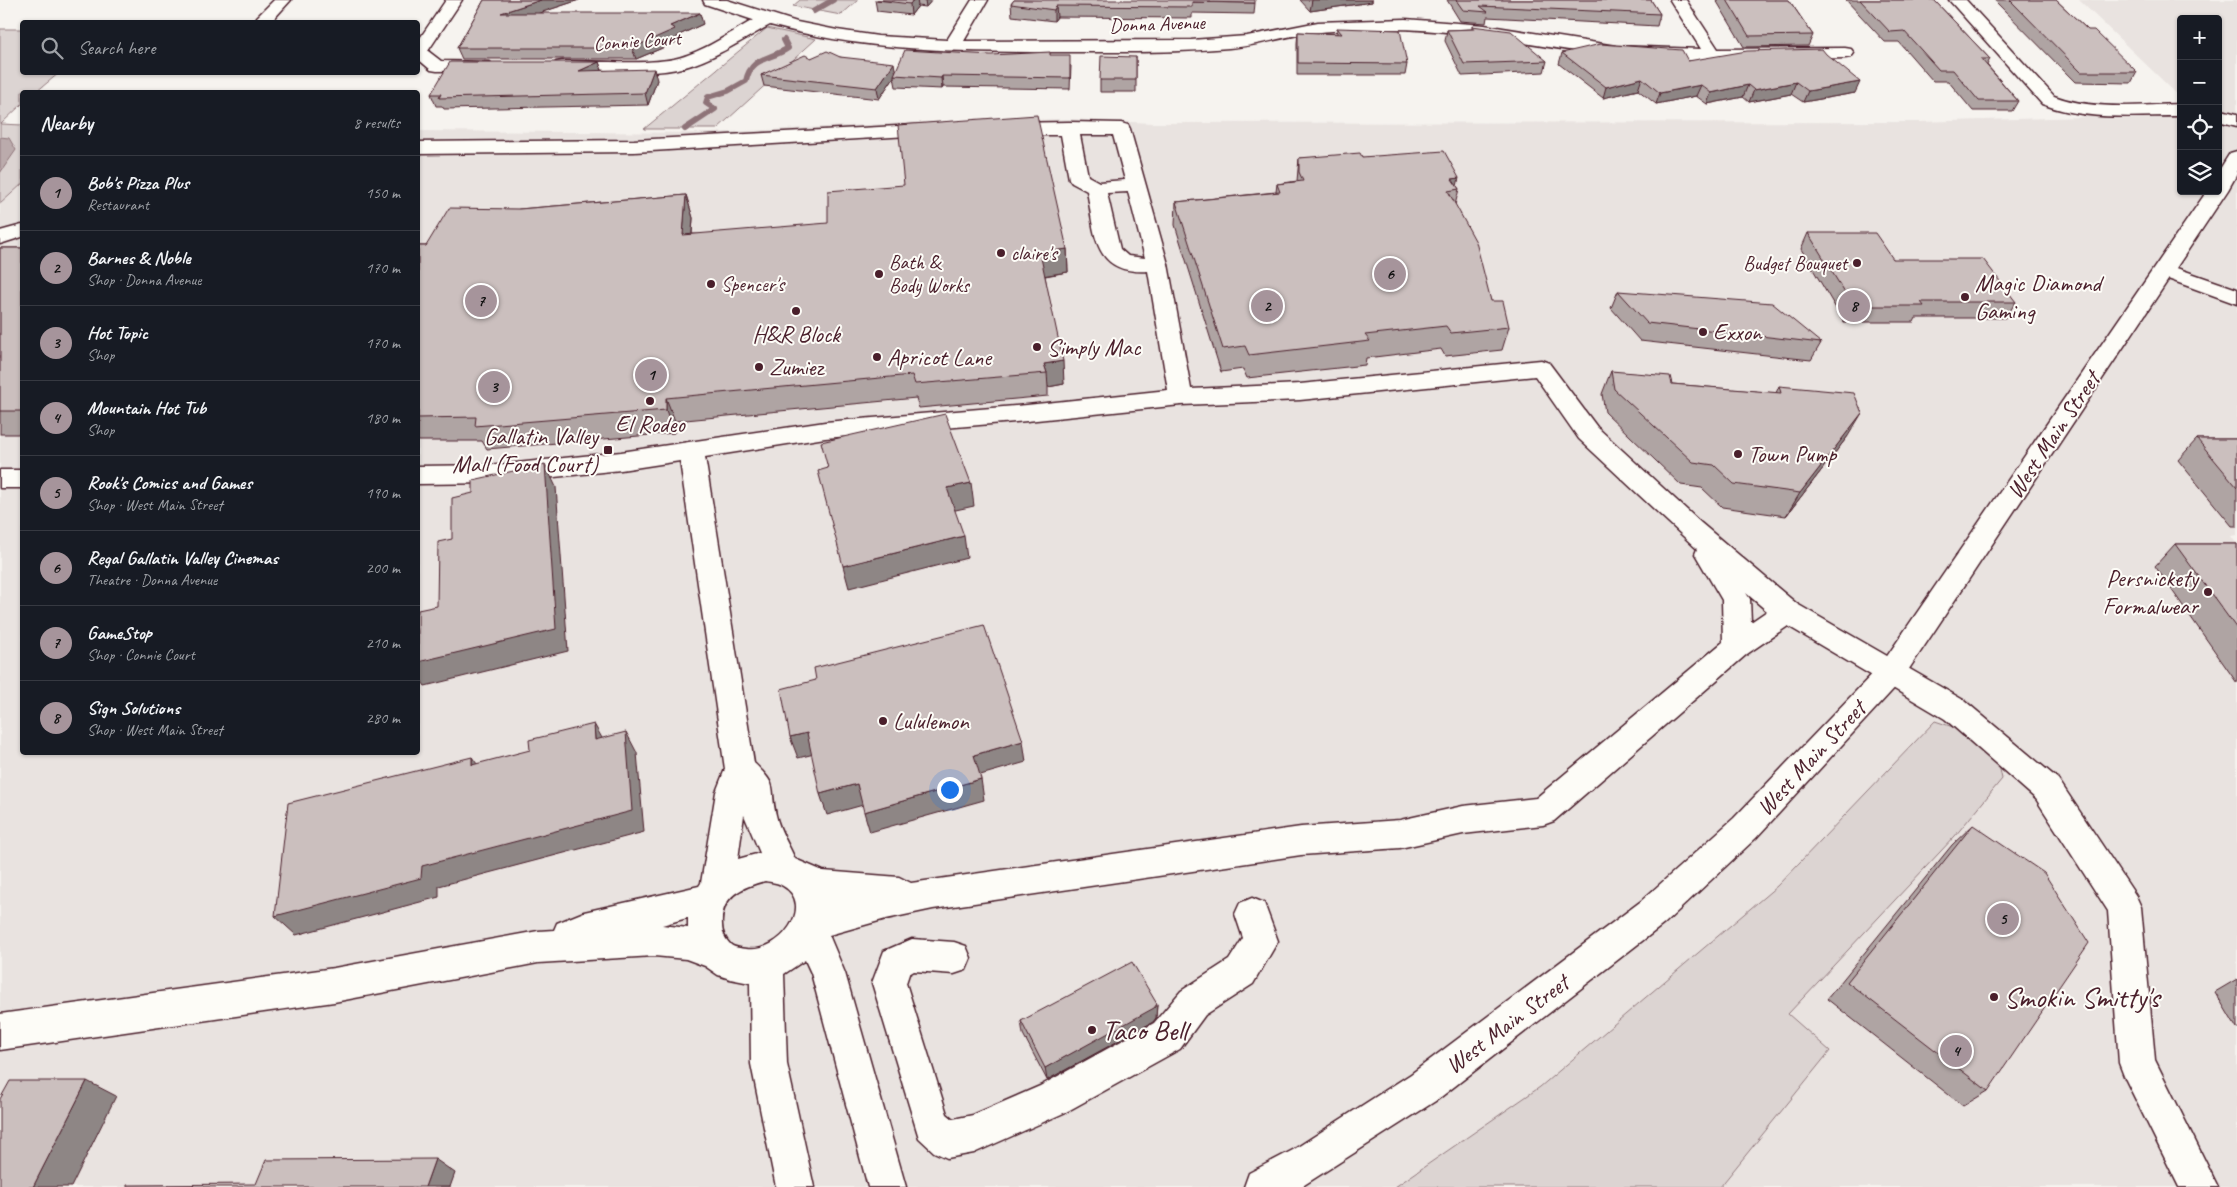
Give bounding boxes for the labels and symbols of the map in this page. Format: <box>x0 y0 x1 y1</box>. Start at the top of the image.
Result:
street label: Donna Avenue <box>1109 10 1207 38</box>
street label: Connie Court <box>593 25 684 57</box>
place label: claire's <box>1011 241 1059 266</box>
marker: claire's <box>995 247 1007 259</box>
place label: Bath & Body Works <box>889 250 971 298</box>
place label: Budget Bouquet <box>1743 251 1849 276</box>
pin: 6 <box>1374 255 1406 293</box>
marker: Budget Bouquet <box>1851 257 1863 269</box>
marker: Bath & Body Works <box>873 268 885 280</box>
place label: Magic Diamond Gaming <box>1975 268 2105 326</box>
place label: Spencer's <box>721 272 786 297</box>
marker: Spencer's <box>705 278 717 290</box>
pin: 7 <box>465 282 497 320</box>
pin: 2 <box>1251 287 1283 325</box>
pin: 8 <box>1838 287 1870 325</box>
marker: Magic Diamond Gaming <box>1959 291 1971 303</box>
marker: H&R Block <box>790 305 802 317</box>
place label: Exxon <box>1713 317 1763 347</box>
place label: H&R Block <box>752 319 842 349</box>
marker: Exxon <box>1697 326 1709 338</box>
place label: Simply Mac <box>1047 332 1142 362</box>
marker: Simply Mac <box>1031 341 1043 353</box>
place label: Apricot Lane <box>887 342 993 372</box>
marker: Apricot Lane <box>871 351 883 363</box>
place label: Zumiez <box>769 352 825 382</box>
pin: 1 <box>635 356 667 394</box>
marker: Zumiez <box>753 361 765 373</box>
street label: West Main Street <box>2000 363 2108 504</box>
pin: 3 <box>478 368 510 406</box>
marker: El Rodeo <box>644 395 656 407</box>
place label: El Rodeo <box>615 409 686 439</box>
place label: Gallatin Valley Mall (Food Court) <box>452 421 600 479</box>
place label: Town Pump <box>1748 439 1837 469</box>
marker: Gallatin Valley Mall (Food Court) <box>602 444 614 456</box>
marker: Town Pump <box>1732 448 1744 460</box>
place label: Persnickety Formalwear <box>2103 563 2200 621</box>
marker: Persnickety Formalwear <box>2202 586 2214 598</box>
street label: West Main Street <box>1750 692 1874 822</box>
place label: Lululemon <box>893 706 970 736</box>
marker: Lululemon <box>877 715 889 727</box>
your location <box>937 777 963 803</box>
pin: 5 <box>1987 900 2019 938</box>
street label: West Main Street <box>1439 966 1577 1080</box>
place label: Smokin Smitty's <box>2004 979 2162 1016</box>
marker: Smokin Smitty's <box>1988 991 2000 1003</box>
place label: Taco Bell <box>1102 1012 1192 1049</box>
marker: Taco Bell <box>1086 1024 1098 1036</box>
pin: 4 <box>1940 1032 1972 1070</box>

